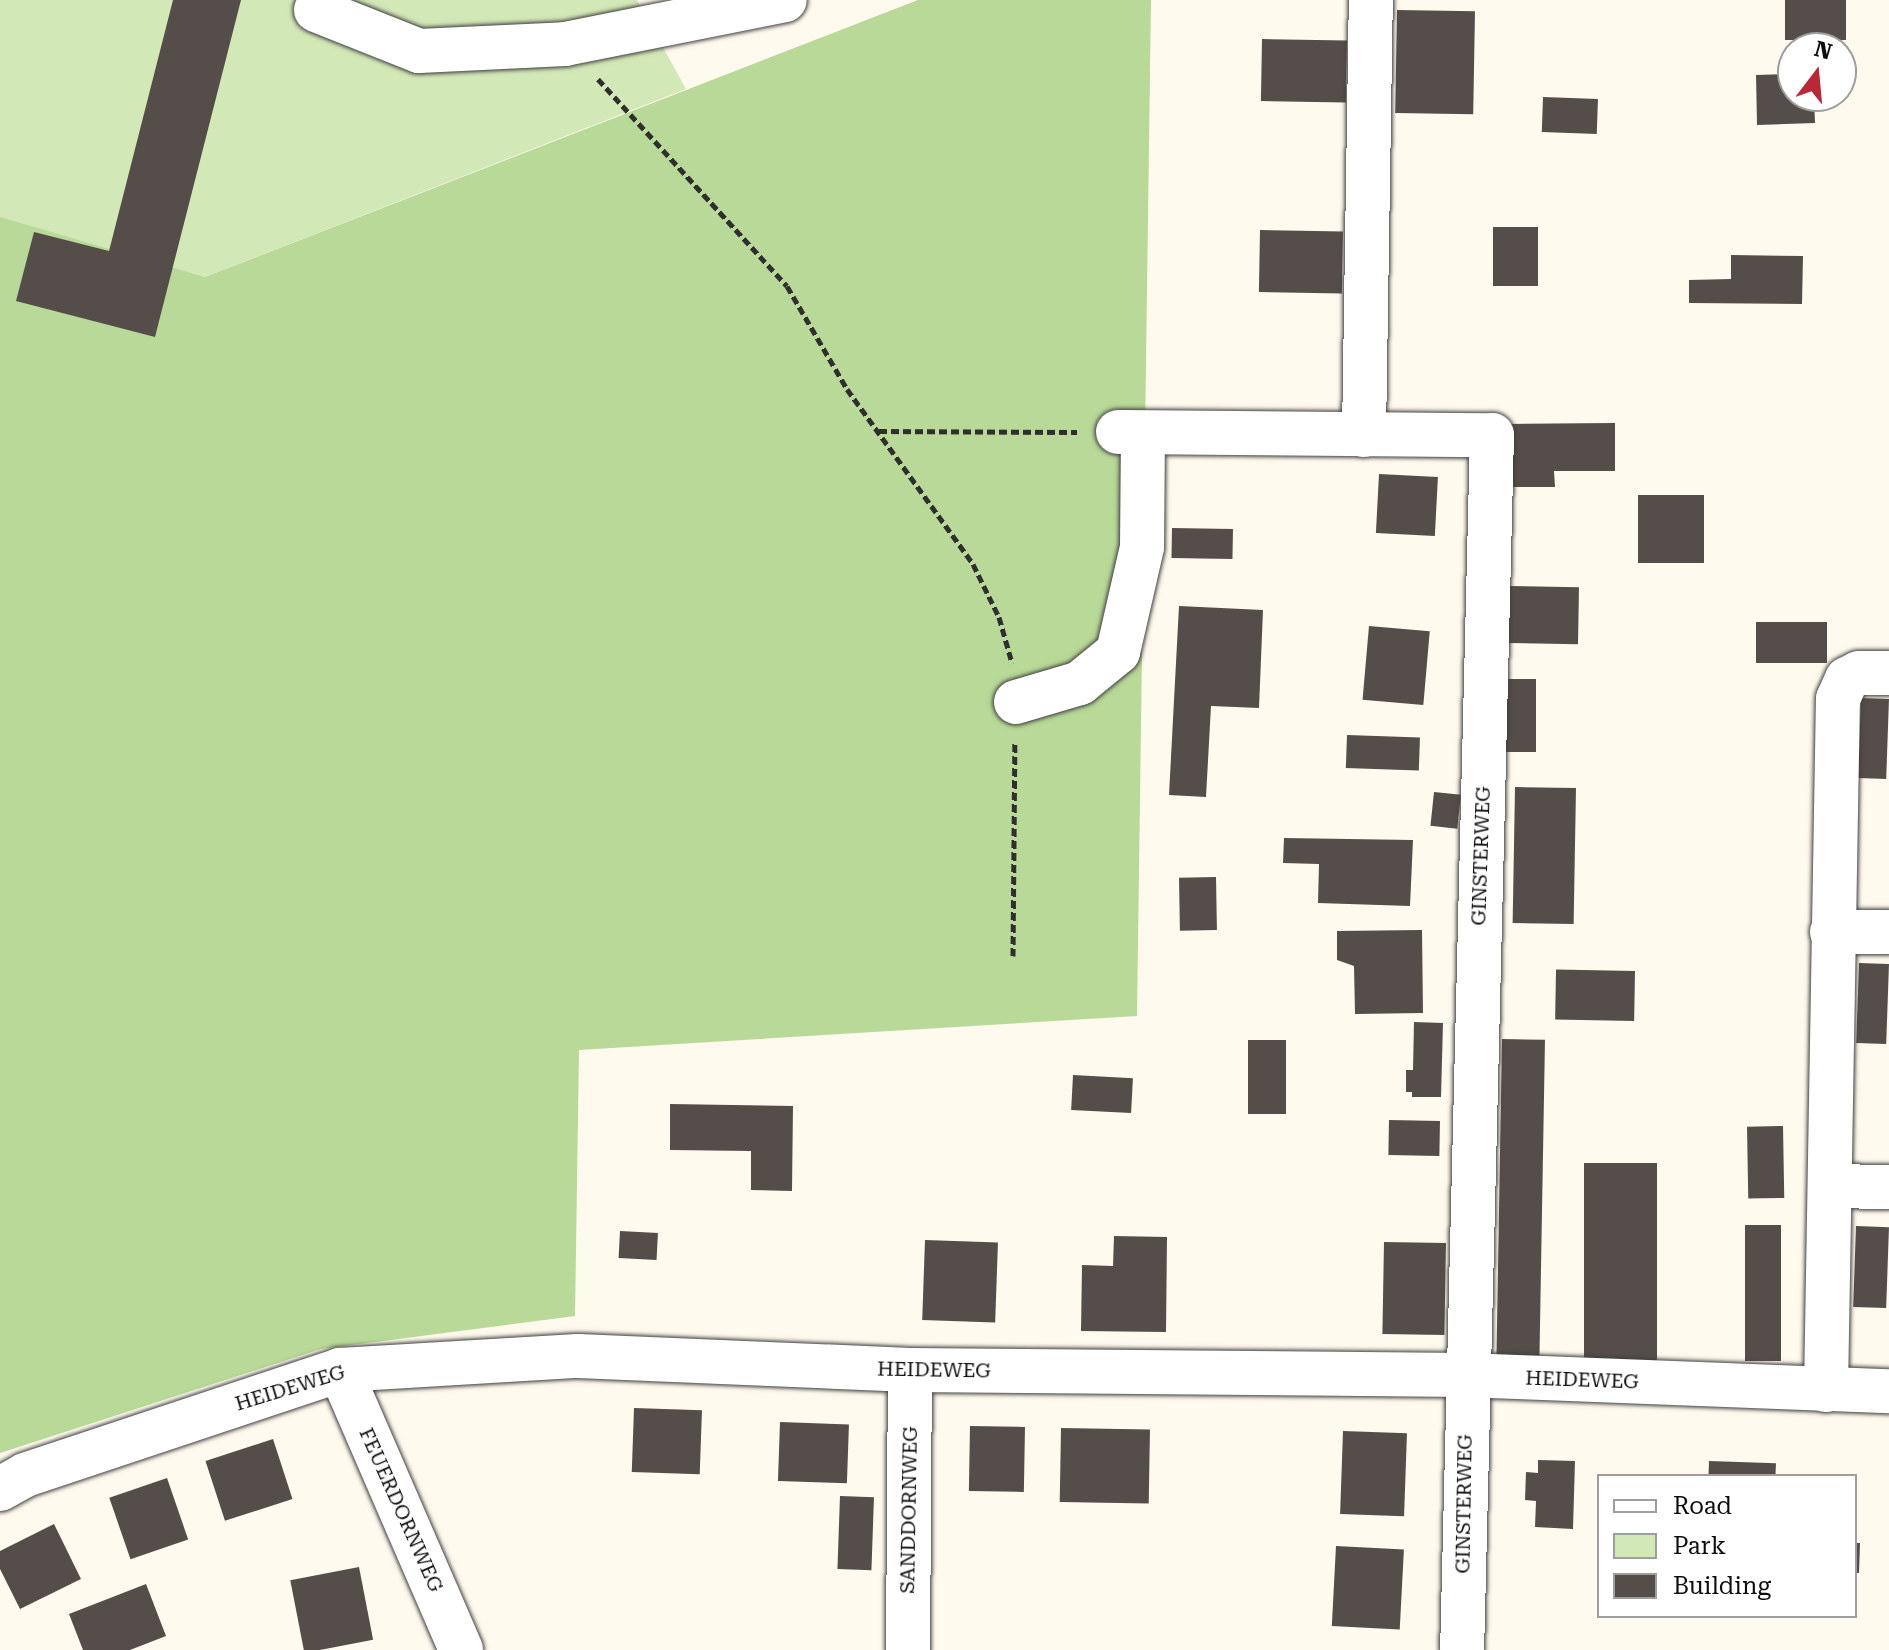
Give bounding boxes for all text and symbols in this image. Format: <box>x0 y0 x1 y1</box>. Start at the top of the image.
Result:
north arrow <box>1777 32 1857 112</box>
text: N <box>1812 36 1835 65</box>
street label: GINSTERWEG <box>1467 786 1495 926</box>
street label: HEIDEWEG <box>877 1357 991 1383</box>
street label: HEIDEWEG <box>232 1360 348 1416</box>
street label: HEIDEWEG <box>1525 1366 1639 1394</box>
street label: FEUERDORNWEG <box>354 1424 448 1596</box>
street label: SANDDORNWEG <box>896 1426 922 1594</box>
street label: GINSTERWEG <box>1451 1434 1477 1574</box>
legend <box>1597 1474 1857 1618</box>
text: Road <box>1673 1492 1732 1520</box>
text: Park <box>1673 1532 1726 1560</box>
text: Building <box>1673 1572 1771 1600</box>

